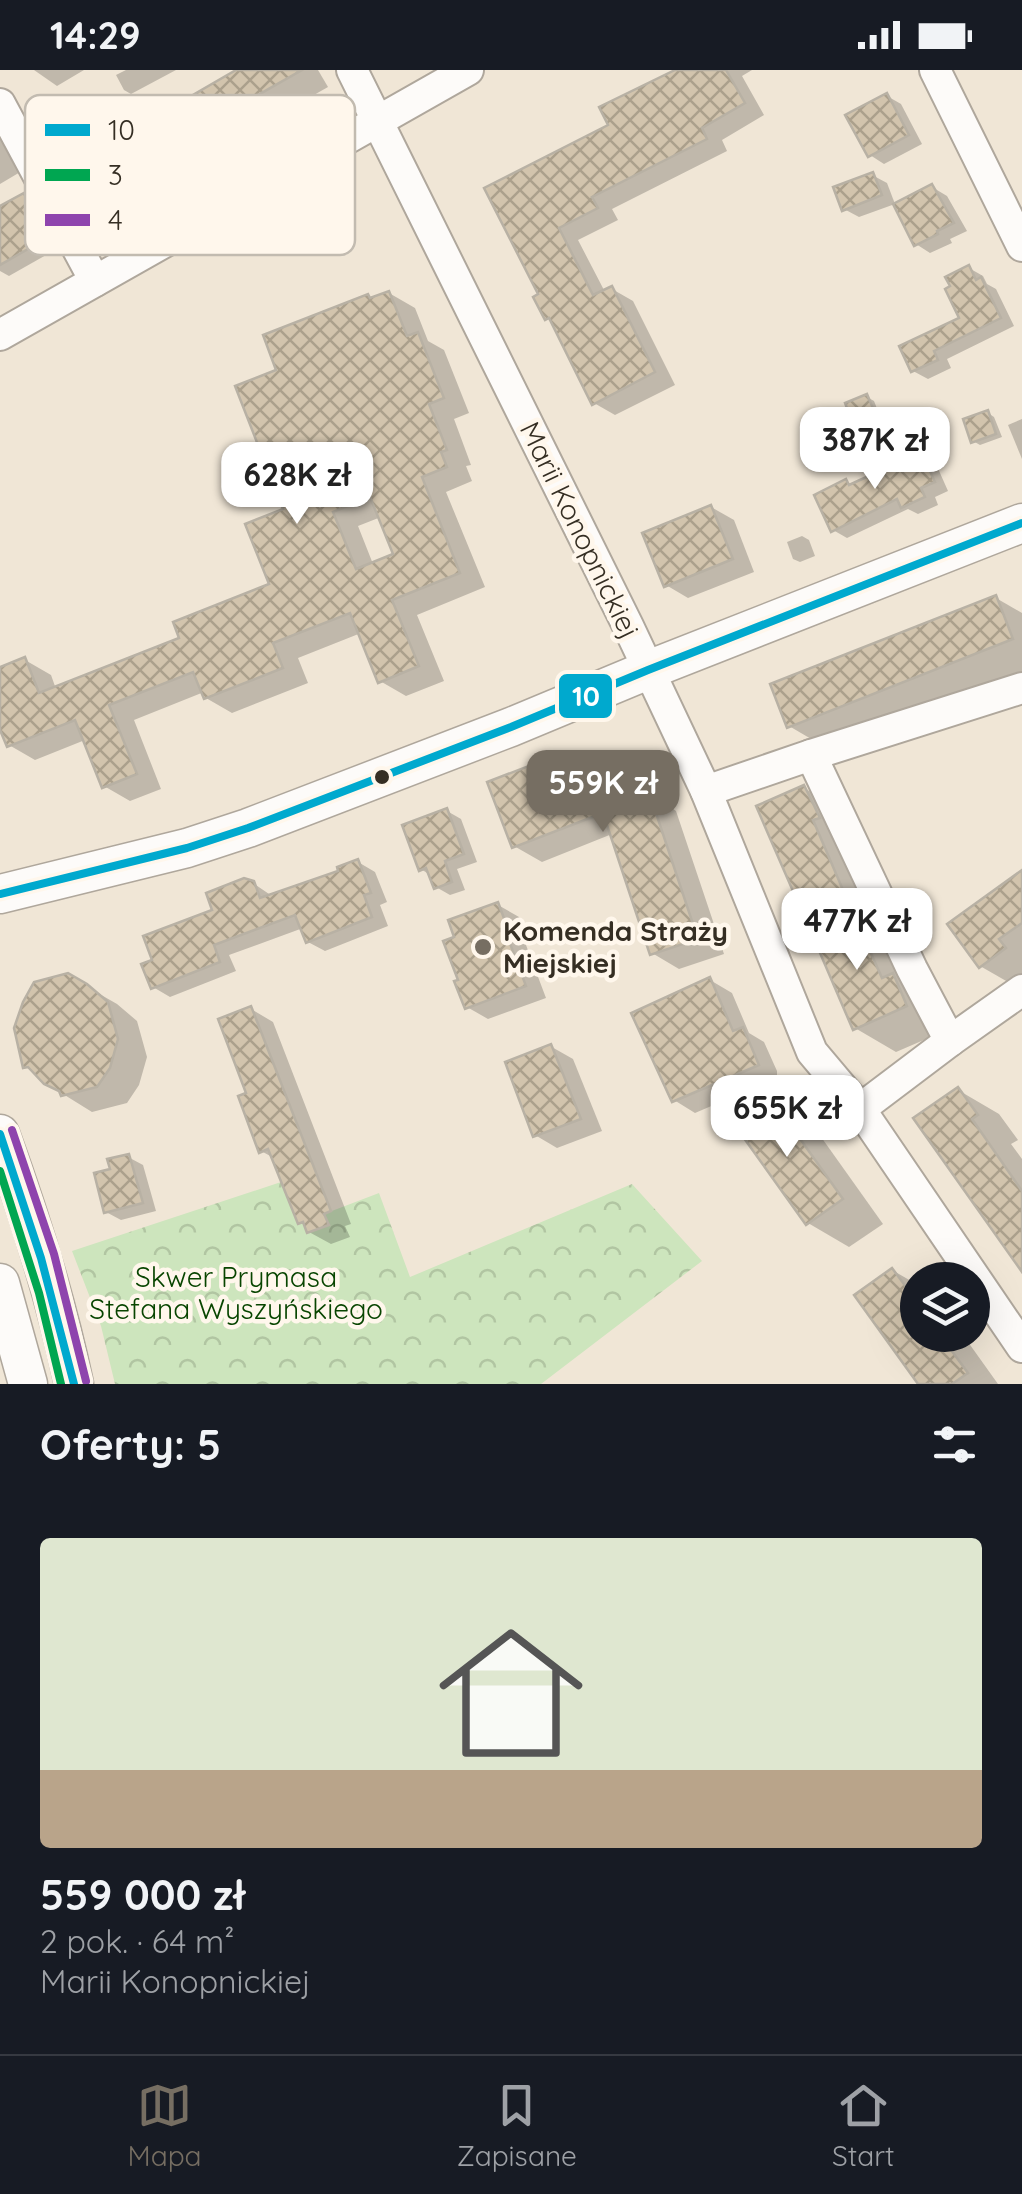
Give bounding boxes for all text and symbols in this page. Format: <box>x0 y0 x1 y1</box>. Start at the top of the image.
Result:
text: 14:29 <box>50 11 141 59</box>
legend <box>25 95 355 255</box>
text: 10 <box>108 112 135 147</box>
text: 3 <box>108 157 123 192</box>
text: 4 <box>108 202 123 237</box>
pin: 387K zł <box>783 407 967 492</box>
street label: Marii Konopnickiej <box>513 416 648 644</box>
text: 387K zł <box>822 419 928 459</box>
pin: 628K zł <box>205 442 389 527</box>
text: 628K zł <box>243 454 351 494</box>
line badge: 10 <box>557 672 614 720</box>
text: 10 <box>572 678 600 713</box>
pin: 559K zł <box>511 750 695 835</box>
text: 559K zł <box>548 762 658 802</box>
unlabelled marker <box>372 767 392 787</box>
pin: 477K zł <box>765 888 949 973</box>
text: 477K zł <box>803 900 911 940</box>
place label: Komenda Straży Miejskiej <box>503 913 728 980</box>
marker: Komenda Straży Miejskiej <box>472 936 494 958</box>
pin: 655K zł <box>695 1075 879 1160</box>
text: 655K zł <box>733 1087 841 1127</box>
park label: Skwer Prymasa Stefana Wyszyńskiego <box>89 1259 383 1326</box>
map controls <box>900 1262 990 1352</box>
button: layers <box>900 1262 990 1352</box>
icon: filters <box>927 1417 982 1472</box>
text: Oferty: 5 <box>40 1418 221 1471</box>
icon: home <box>421 1603 601 1783</box>
text: 559 000 zł <box>40 1868 245 1921</box>
text: 2 pok. · 64 m² <box>40 1921 234 1961</box>
text: Marii Konopnickiej <box>40 1961 311 2001</box>
tab: Mapa <box>128 2078 202 2173</box>
tab: Zapisane <box>457 2078 577 2173</box>
tab: Start <box>832 2078 894 2173</box>

